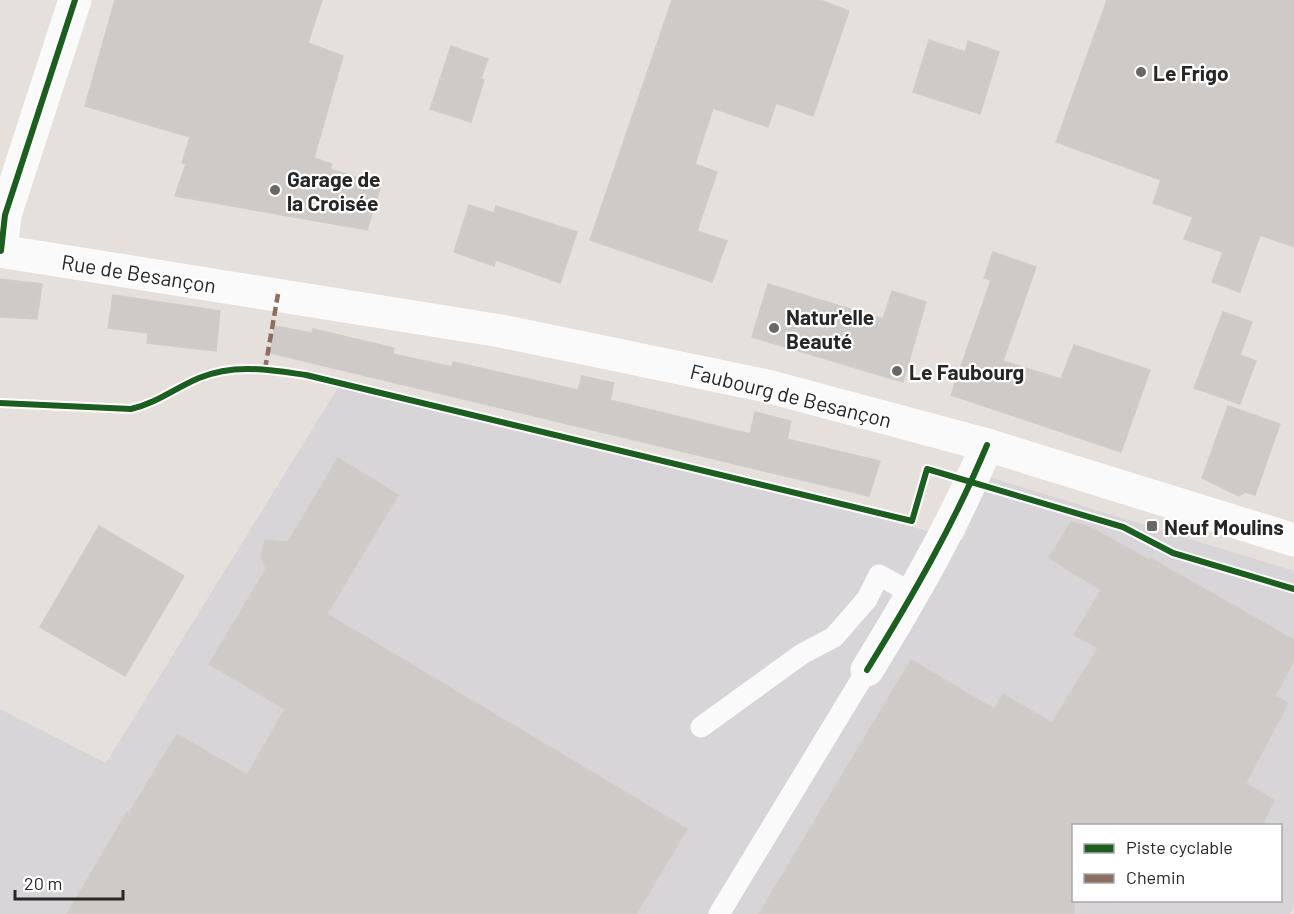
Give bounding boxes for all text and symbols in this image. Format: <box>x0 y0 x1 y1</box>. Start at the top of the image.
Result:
place label: Le Frigo <box>1153 60 1229 85</box>
marker: Le Frigo <box>1134 65 1148 79</box>
place label: Garage de la Croisée <box>287 166 381 215</box>
marker: Garage de la Croisée <box>268 183 282 197</box>
street label: Rue de Besançon <box>60 248 218 298</box>
place label: Natur'elle Beauté <box>786 304 874 353</box>
marker: Natur'elle Beauté <box>767 321 781 335</box>
street label: Faubourg de Besançon <box>688 358 894 432</box>
place label: Le Faubourg <box>909 359 1024 384</box>
marker: Le Faubourg <box>890 364 904 378</box>
place label: Neuf Moulins <box>1164 514 1284 539</box>
marker: Neuf Moulins <box>1145 519 1159 533</box>
legend <box>1072 824 1282 902</box>
text: Piste cyclable <box>1126 836 1233 858</box>
scale bar <box>15 863 123 901</box>
text: Chemin <box>1126 866 1185 888</box>
text: 20 m <box>24 872 62 894</box>

